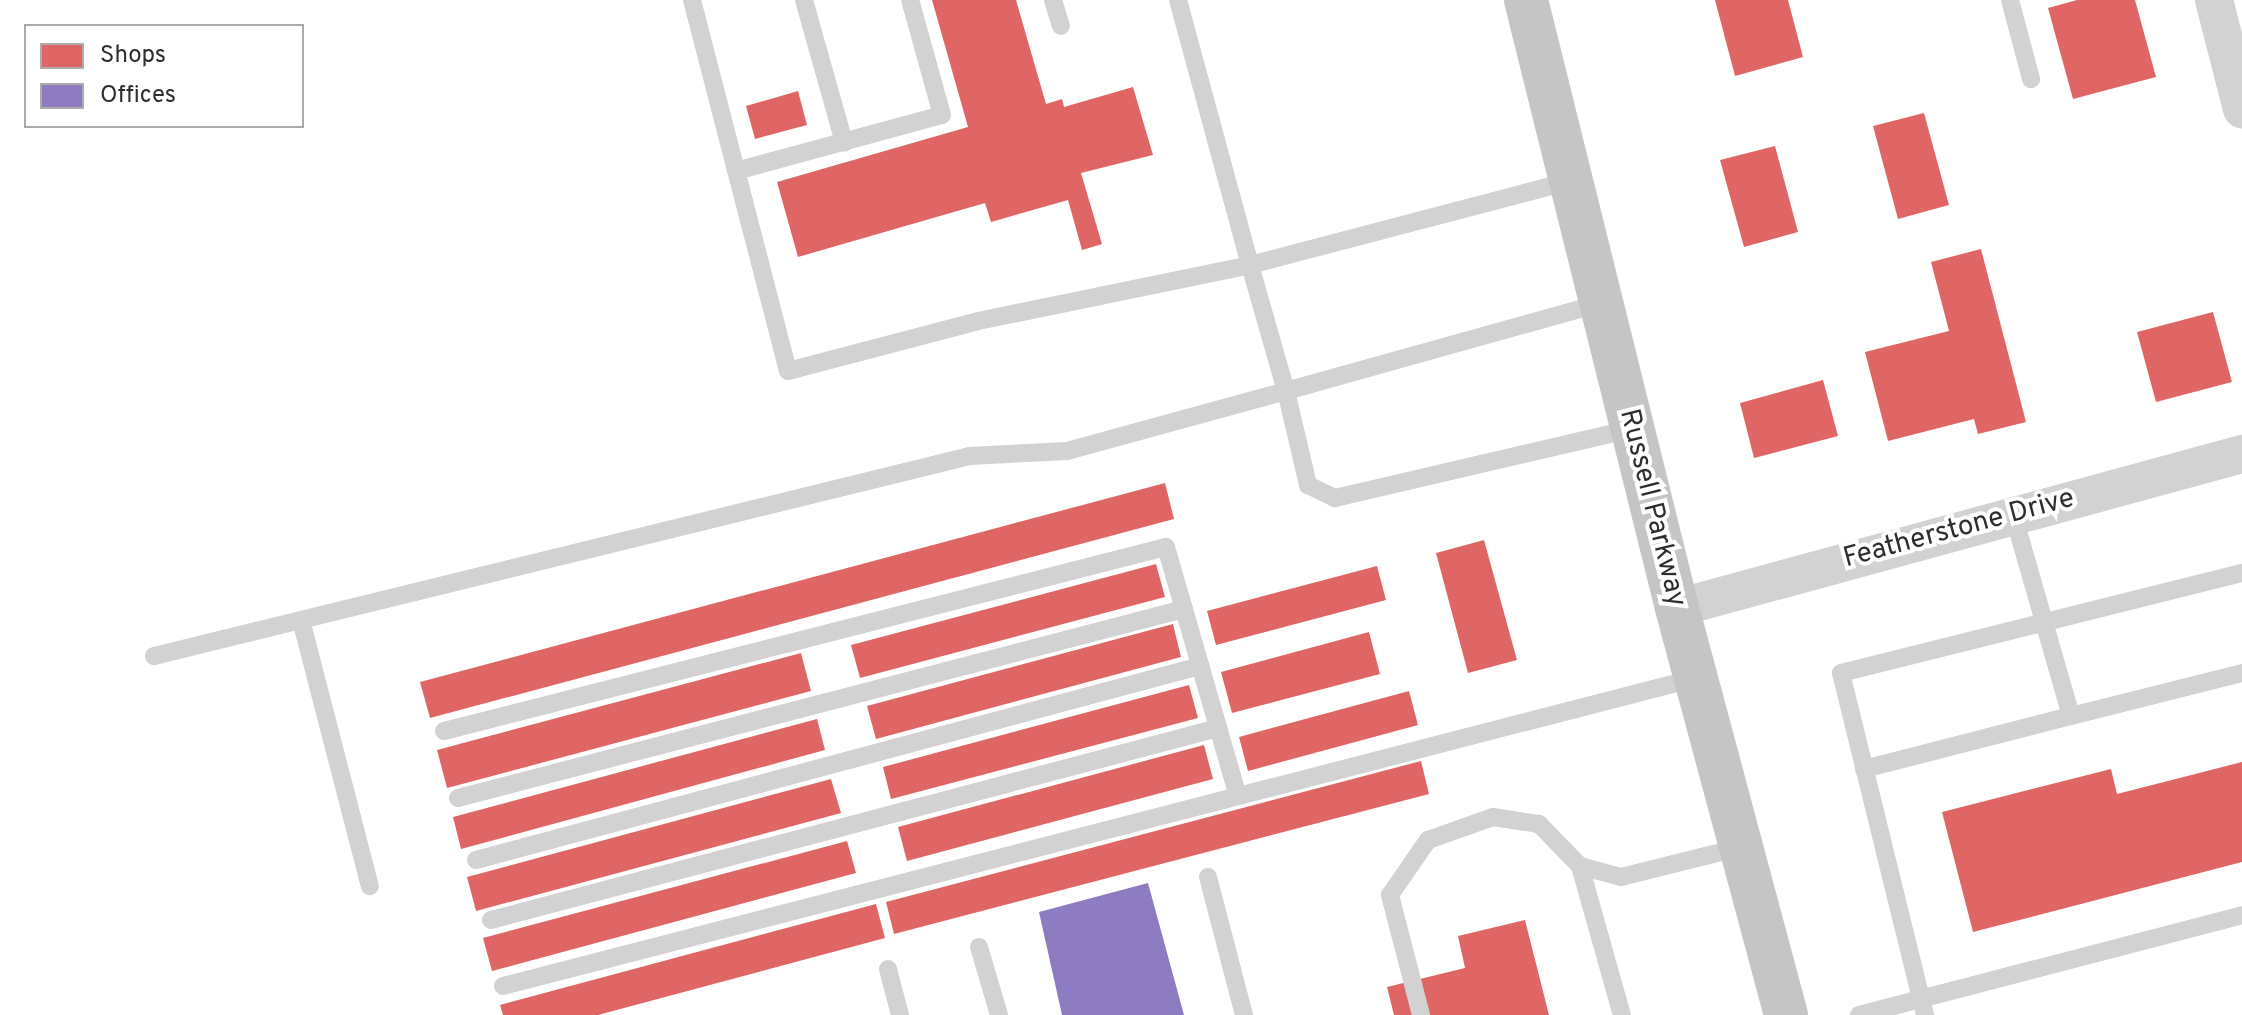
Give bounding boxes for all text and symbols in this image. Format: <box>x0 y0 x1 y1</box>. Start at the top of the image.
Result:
legend <box>24 24 304 128</box>
text: Shops <box>100 41 166 71</box>
text: Offices <box>100 81 176 111</box>
street label: Russell Parkway <box>1611 406 1693 610</box>
street label: Featherstone Drive <box>1840 482 2078 576</box>

